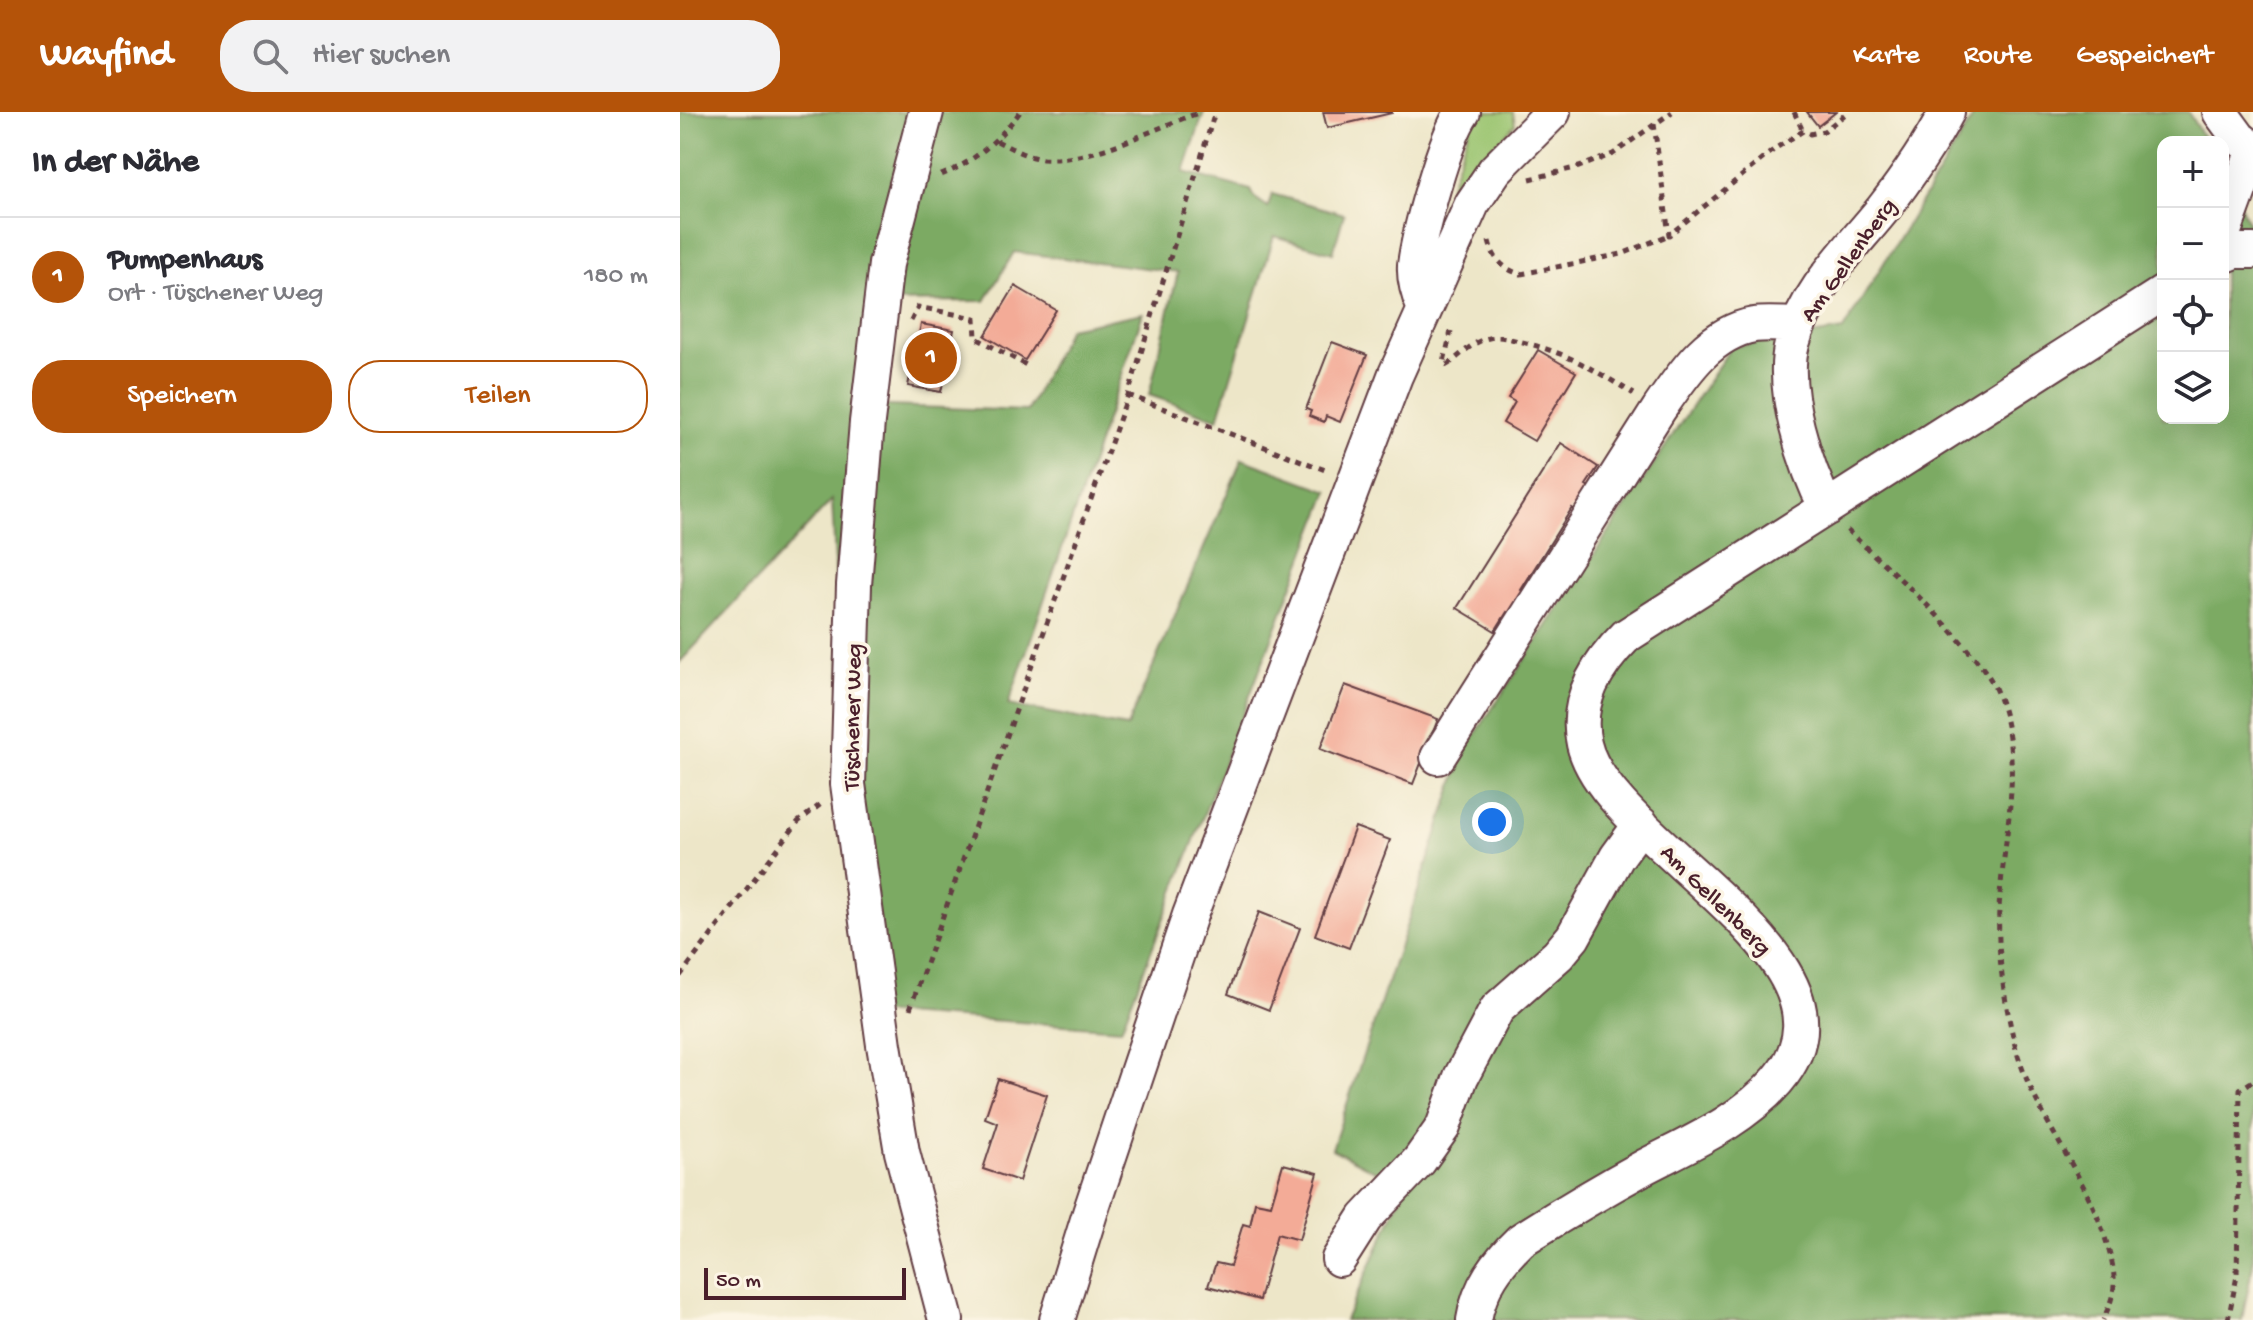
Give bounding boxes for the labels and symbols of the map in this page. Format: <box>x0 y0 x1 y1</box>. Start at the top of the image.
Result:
street label: Am Gellenberg <box>1795 193 1904 329</box>
pin: 1 <box>905 328 957 388</box>
street label: Tüschener Weg <box>839 643 870 793</box>
your location <box>1472 802 1512 842</box>
street label: Am Gellenberg <box>1653 840 1776 963</box>
scale bar <box>704 1264 906 1300</box>

